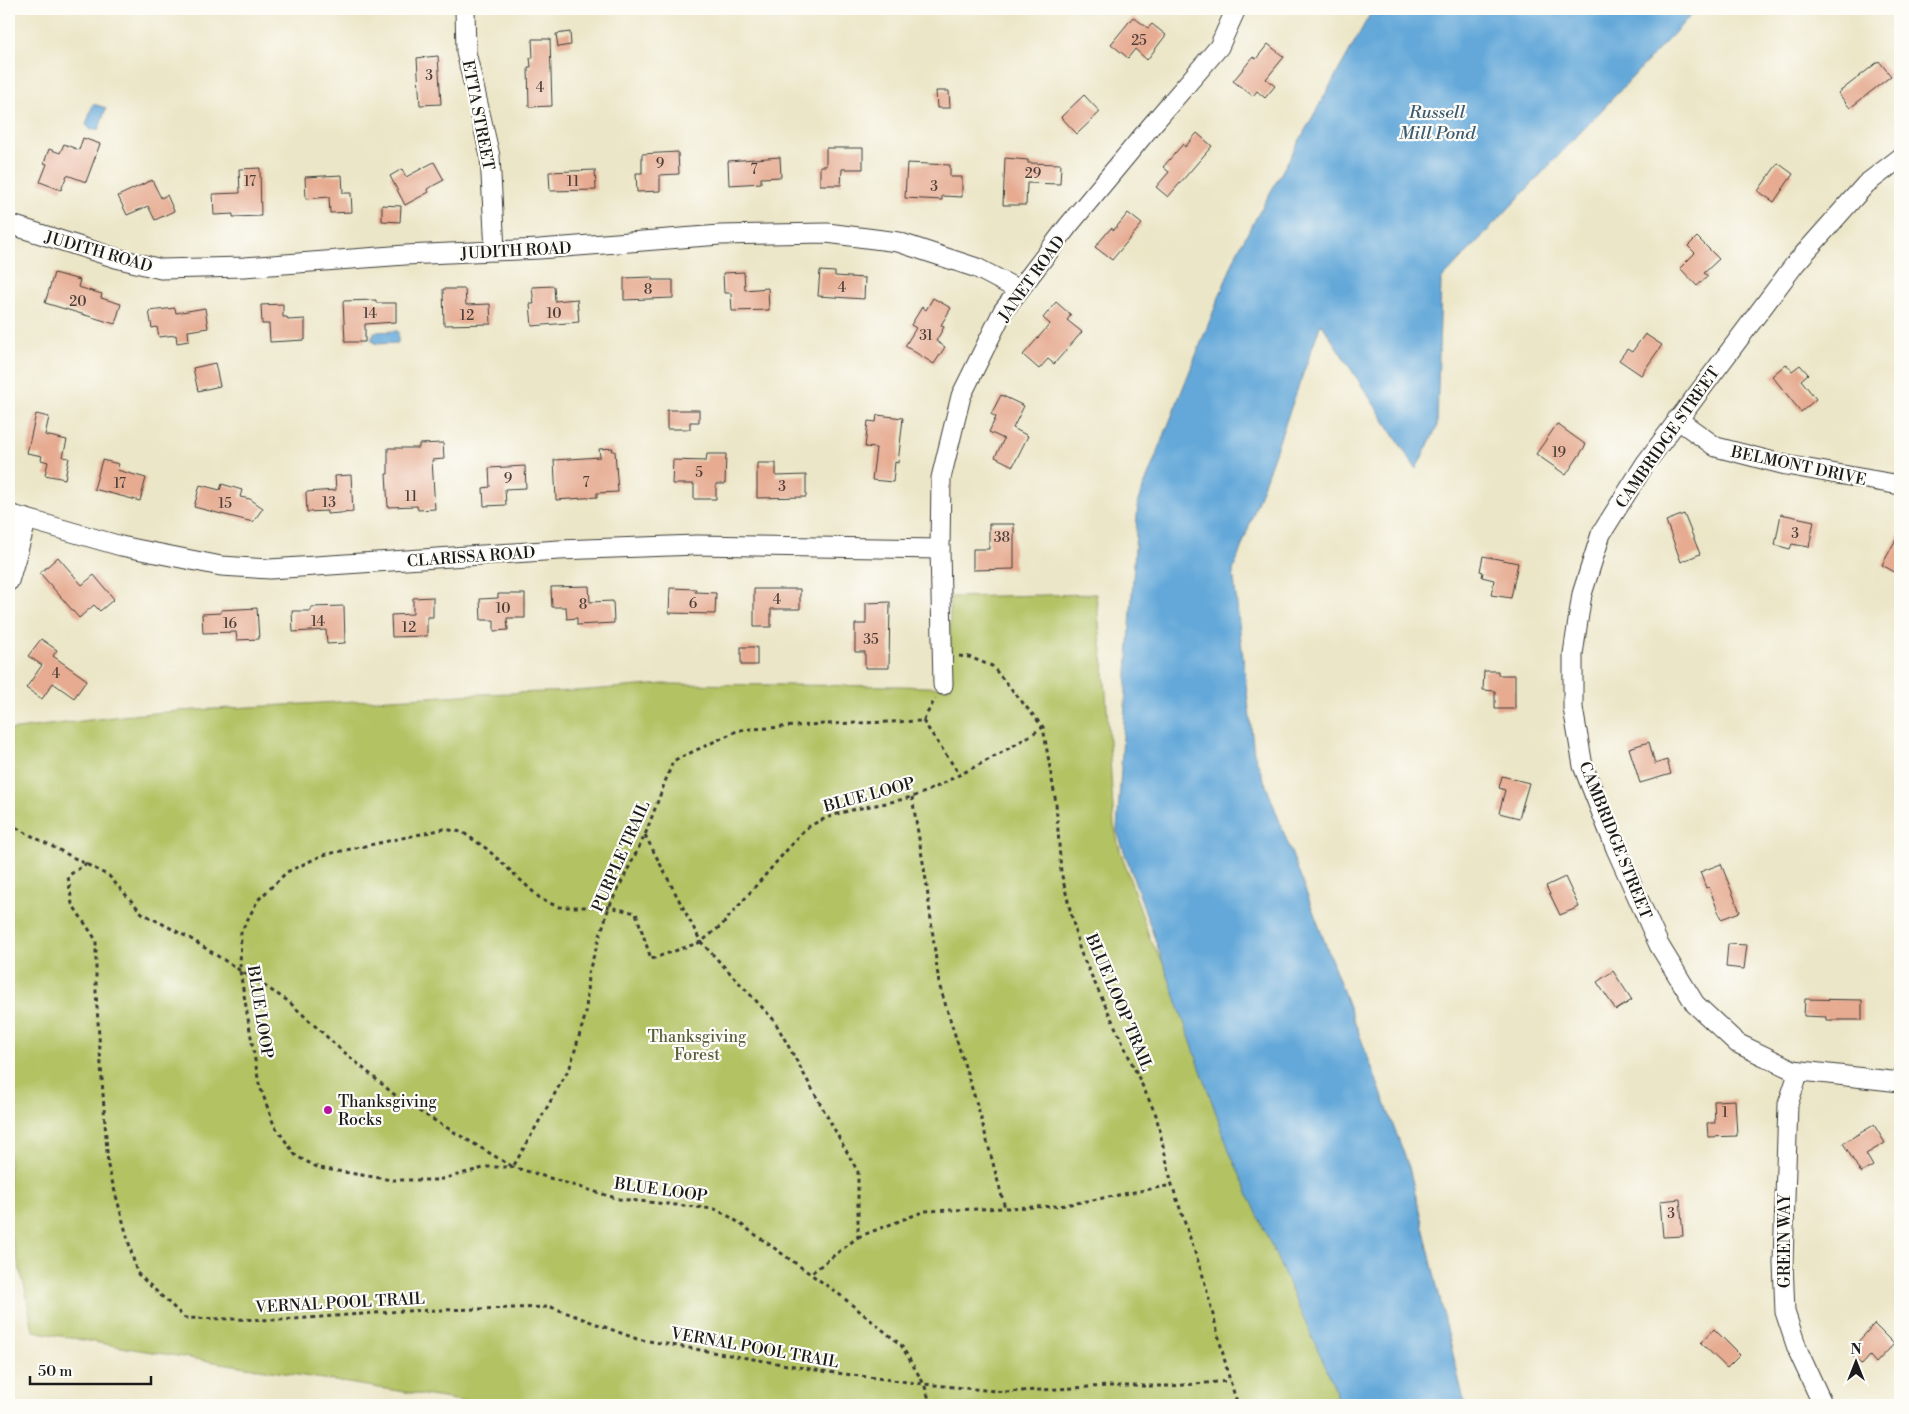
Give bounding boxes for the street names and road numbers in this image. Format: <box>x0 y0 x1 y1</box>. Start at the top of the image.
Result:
street label: ETTA STREET <box>458 58 499 172</box>
street label: JUDITH ROAD <box>42 227 155 277</box>
street label: JANET ROAD <box>993 232 1070 326</box>
street label: JUDITH ROAD <box>459 238 572 264</box>
street label: CAMBRIDGE STREET <box>1611 363 1724 512</box>
street label: BELMONT DRIVE <box>1728 442 1868 490</box>
street label: CLARISSA ROAD <box>406 543 536 571</box>
street label: CAMBRIDGE STREET <box>1574 759 1656 922</box>
street label: BLUE LOOP <box>820 773 917 817</box>
street label: PURPLE TRAIL <box>587 797 654 915</box>
street label: BLUE LOOP TRAIL <box>1081 930 1157 1074</box>
street label: BLUE LOOP <box>243 963 277 1060</box>
street label: BLUE LOOP <box>612 1173 709 1206</box>
street label: GREEN WAY <box>1775 1192 1795 1288</box>
street label: VERNAL POOL TRAIL <box>254 1289 426 1317</box>
street label: VERNAL POOL TRAIL <box>668 1323 841 1373</box>

